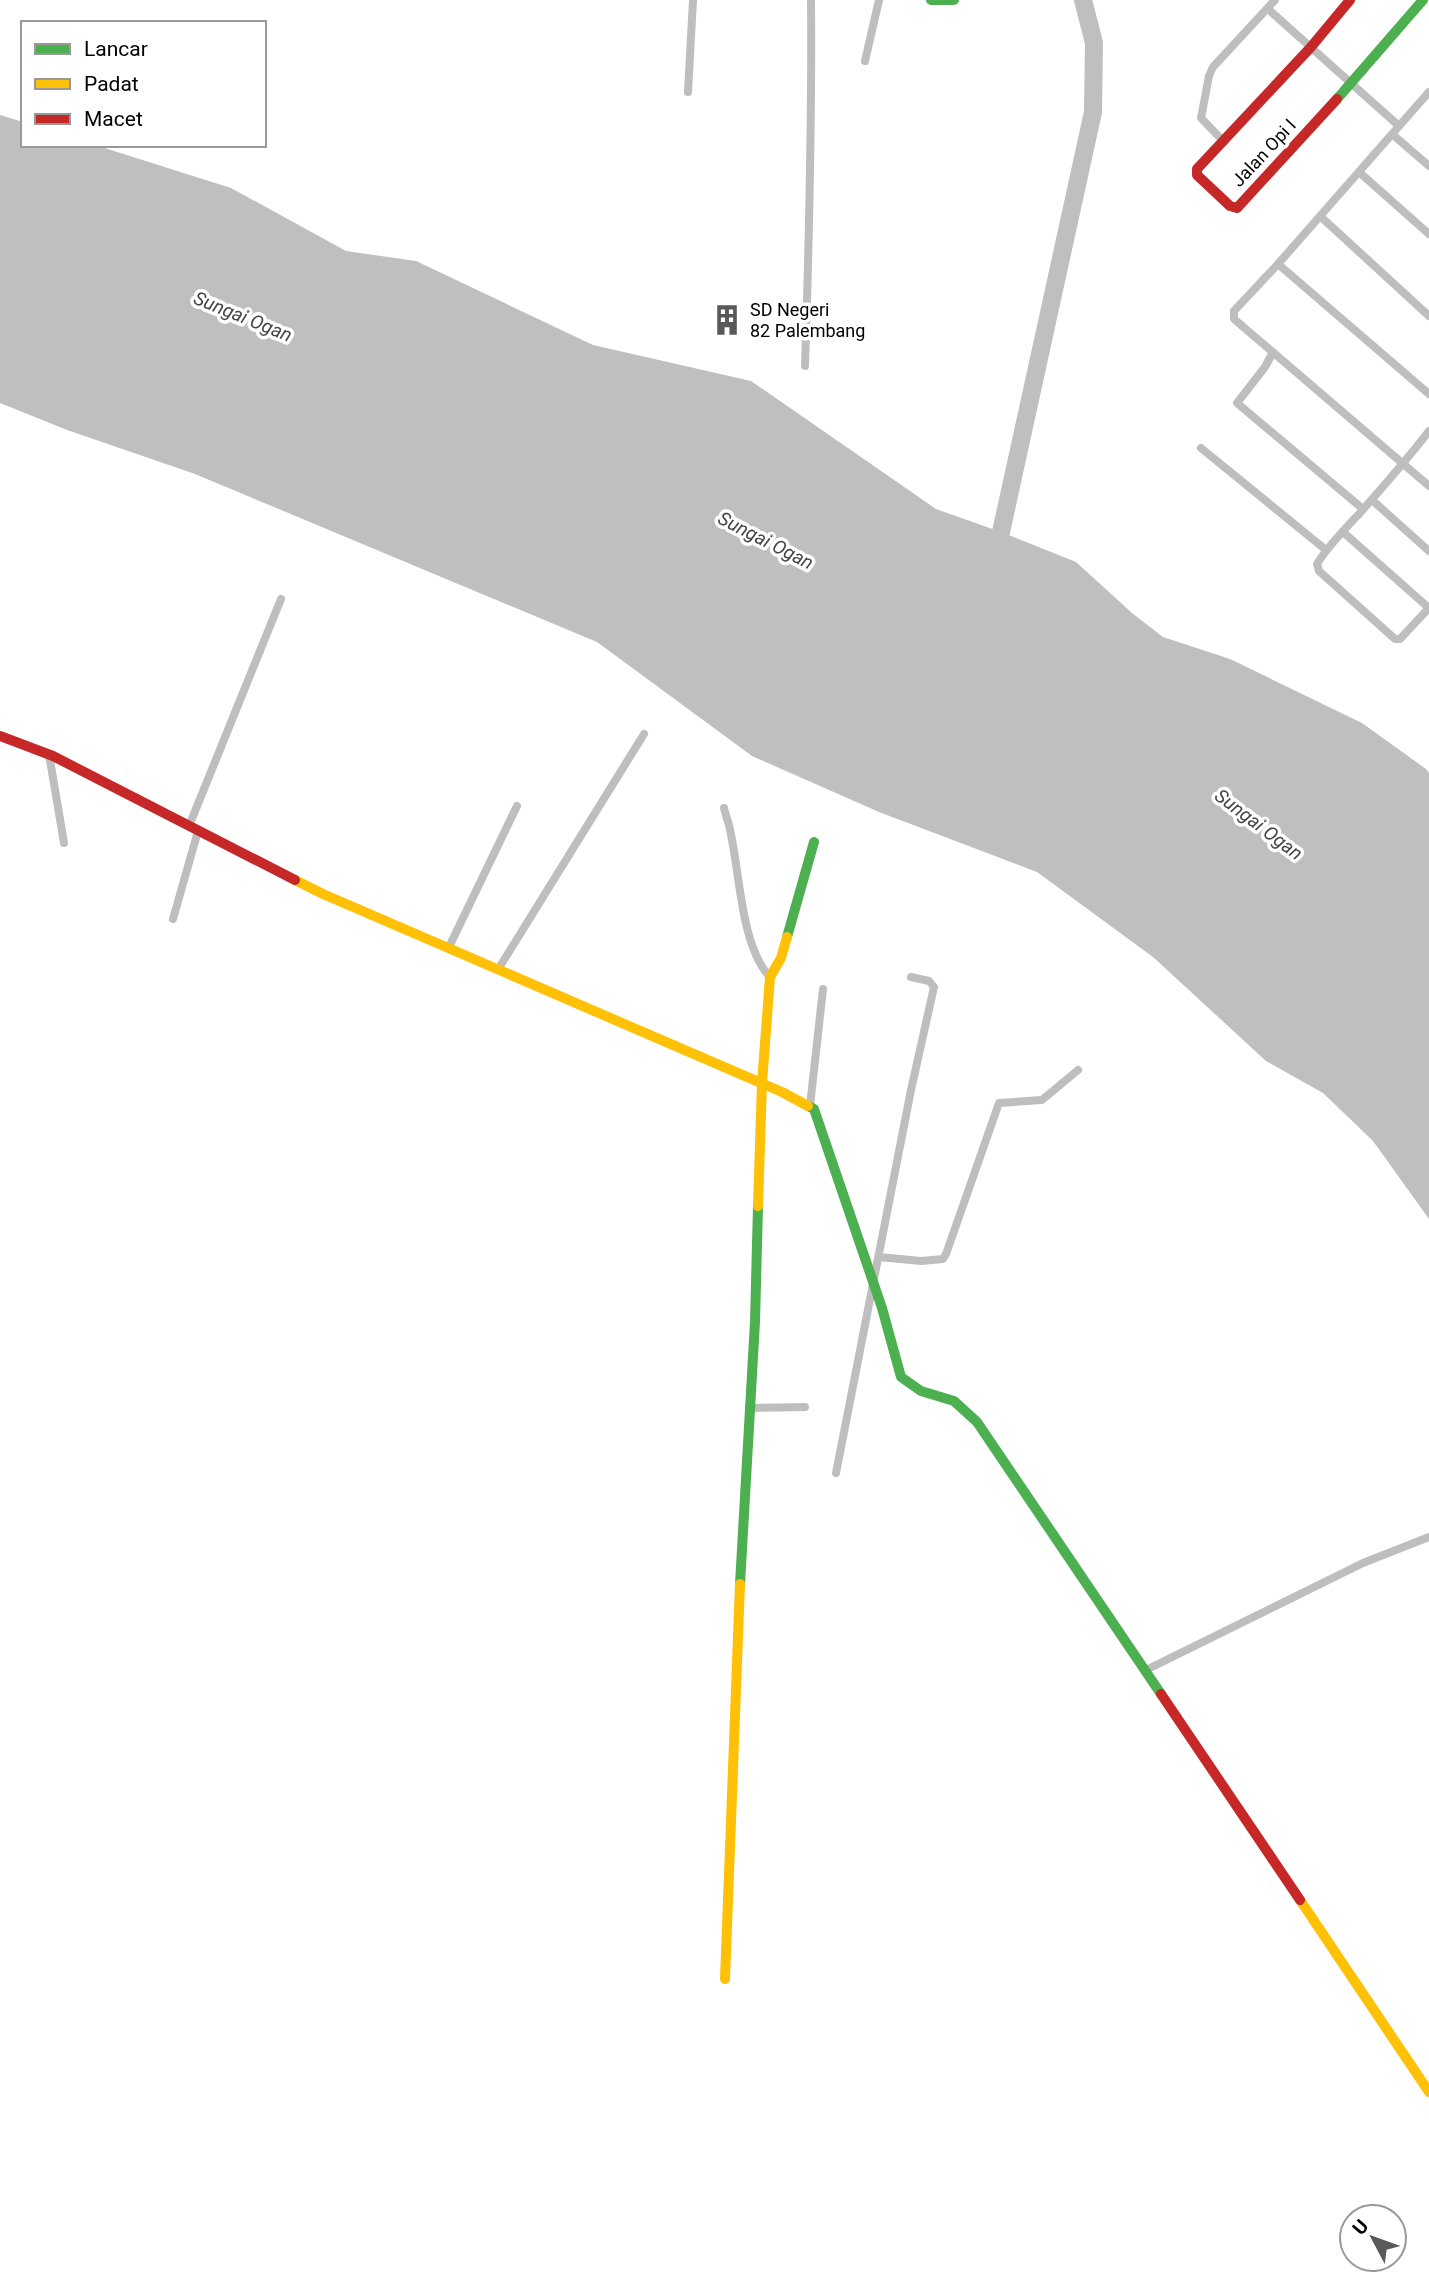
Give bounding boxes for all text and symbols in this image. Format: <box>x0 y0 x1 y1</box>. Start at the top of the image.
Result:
legend <box>21 21 266 147</box>
text: Lancar <box>84 37 148 61</box>
text: Padat <box>84 72 139 96</box>
text: Macet <box>84 107 143 131</box>
street label: Jalan Opi I <box>1227 115 1300 191</box>
water label: Sungai Ogan <box>190 286 295 347</box>
place label: SD Negeri 82 Palembang <box>750 299 865 341</box>
building icon: SD Negeri 82 Palembang <box>710 303 744 337</box>
water label: Sungai Ogan <box>714 507 817 574</box>
water label: Sungai Ogan <box>1210 784 1307 865</box>
north arrow <box>1338 2203 1408 2273</box>
text: U <box>1348 2215 1373 2239</box>

